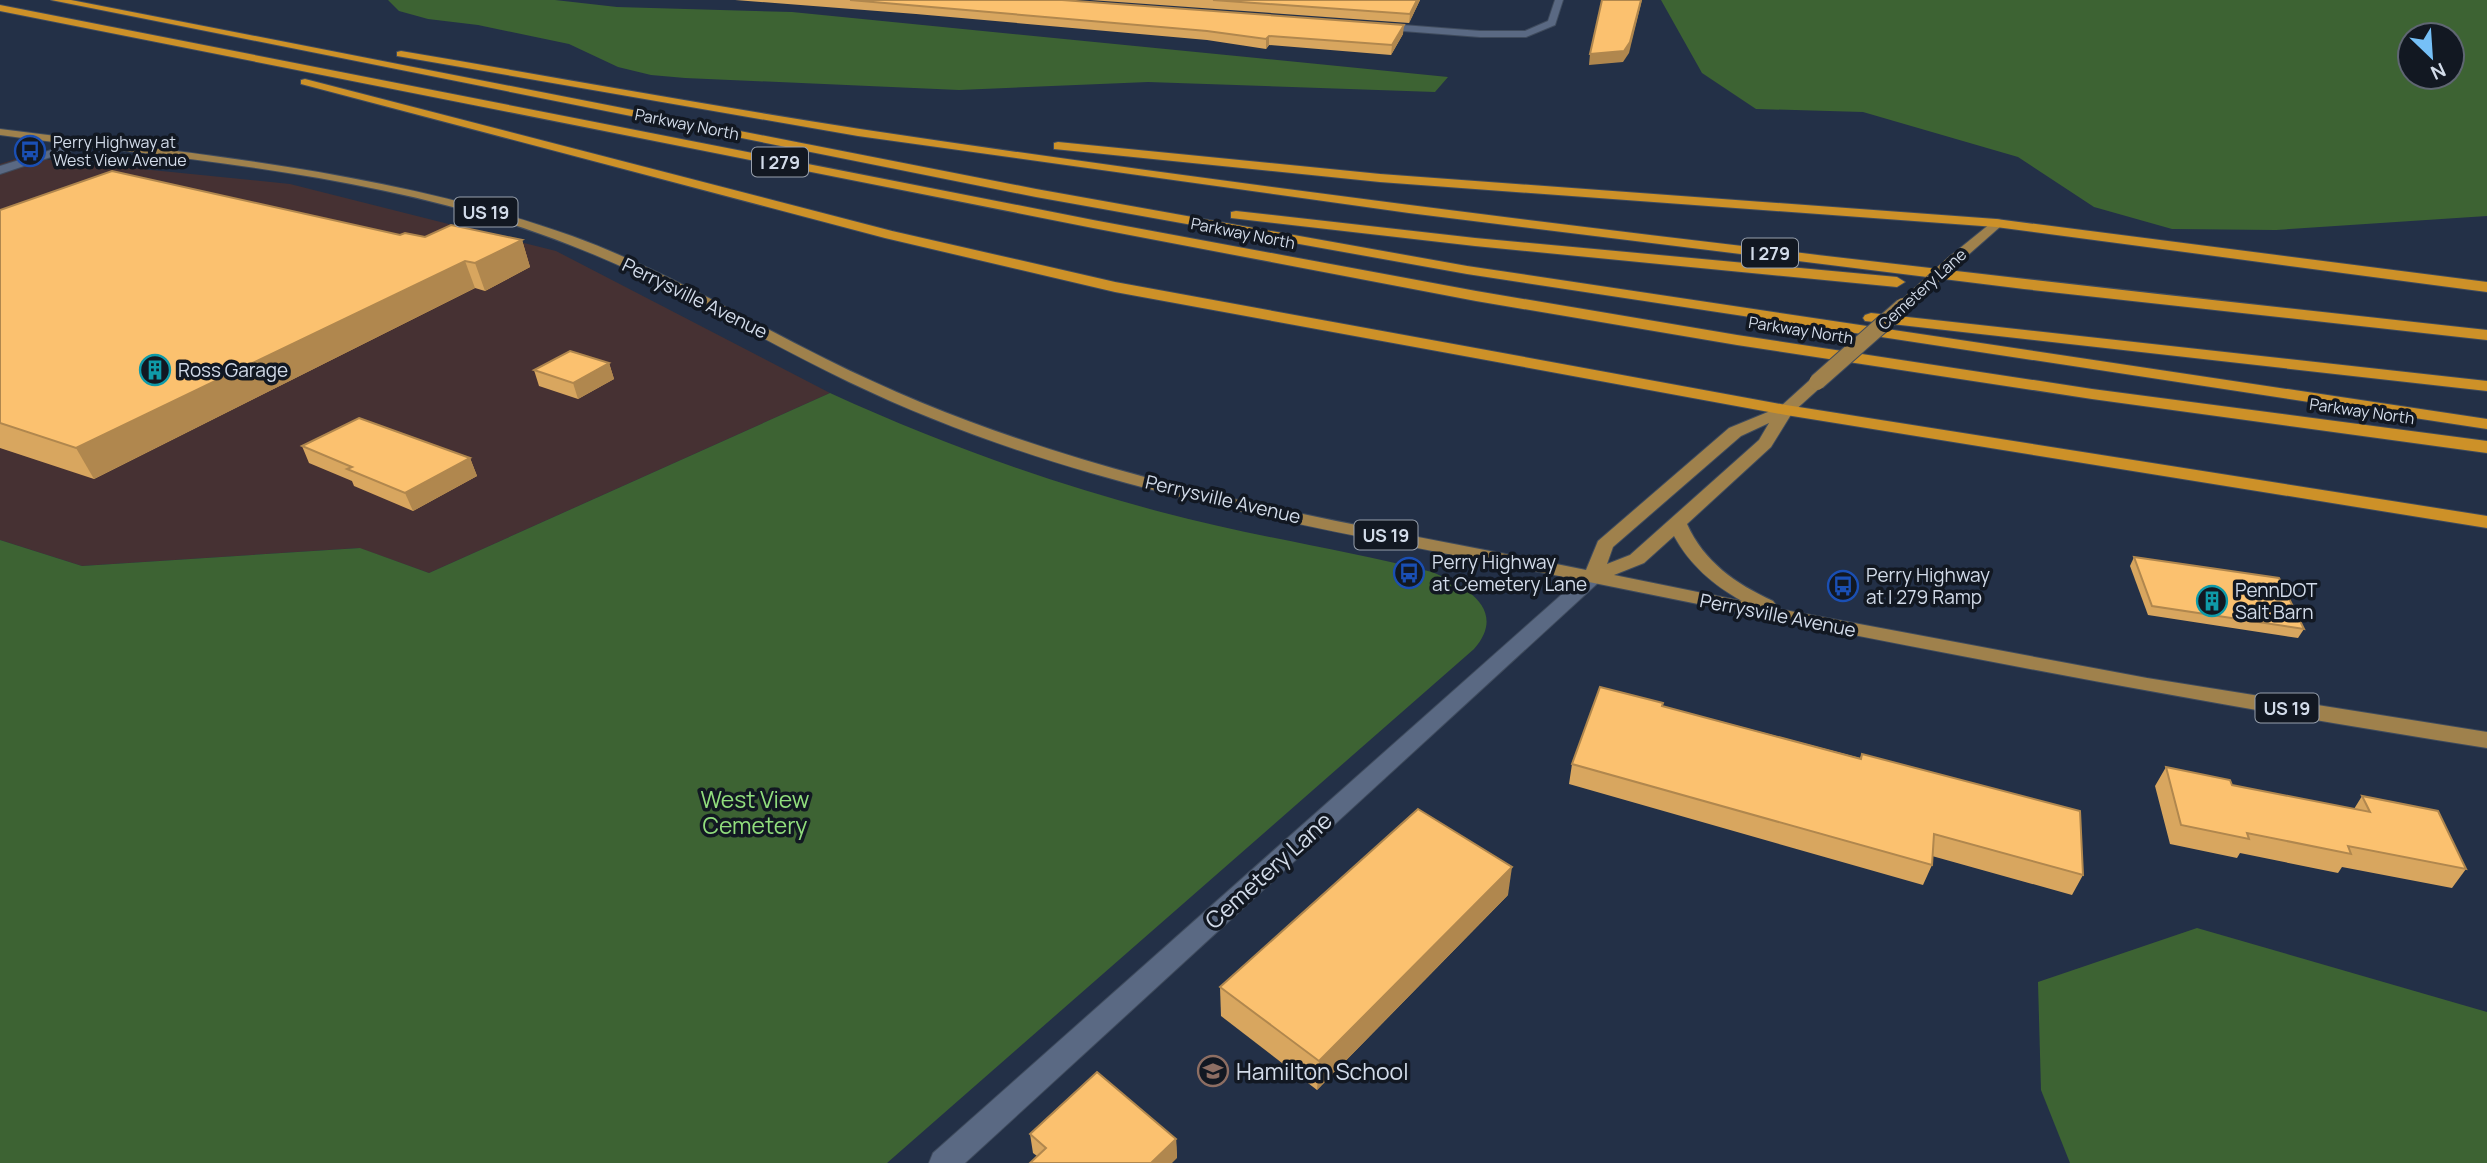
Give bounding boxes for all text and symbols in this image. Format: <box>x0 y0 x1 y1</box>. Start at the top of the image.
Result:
north arrow <box>2396 21 2466 91</box>
text: N <box>2427 57 2450 86</box>
street label: Parkway North <box>633 103 741 145</box>
place label: Perry Highway at West View Avenue <box>53 131 187 171</box>
bus stop icon: Perry Highway at West View Avenue <box>13 134 47 168</box>
road number: I 279 <box>752 148 808 176</box>
road number: US 19 <box>454 197 518 226</box>
street label: Parkway North <box>1189 212 1297 254</box>
road number: I 279 <box>1742 239 1798 268</box>
street label: Cemetery Lane <box>1873 243 1971 335</box>
street label: Perrysville Avenue <box>618 252 772 344</box>
street label: Parkway North <box>1747 311 1855 349</box>
building icon: Ross Garage <box>138 353 172 387</box>
place label: Ross Garage <box>178 357 288 383</box>
street label: Parkway North <box>2308 393 2416 429</box>
street label: Perrysville Avenue <box>1143 468 1303 530</box>
road number: US 19 <box>1354 520 1418 550</box>
place label: Perry Highway at Cemetery Lane <box>1432 549 1587 597</box>
bus stop icon: Perry Highway at Cemetery Lane <box>1392 556 1426 590</box>
place label: Perry Highway at I 279 Ramp <box>1866 562 1990 610</box>
bus stop icon: Perry Highway at I 279 Ramp <box>1826 569 1860 603</box>
place label: PennDOT Salt Barn <box>2235 577 2318 625</box>
building icon: PennDOT Salt Barn <box>2195 584 2229 618</box>
street label: Perrysville Avenue <box>1698 587 1858 643</box>
road number: US 19 <box>2256 694 2318 722</box>
park label: West View Cemetery <box>701 783 810 841</box>
street label: Cemetery Lane <box>1197 804 1339 936</box>
school or university icon: Hamilton School <box>1196 1054 1230 1088</box>
place label: Hamilton School <box>1236 1055 1409 1087</box>

